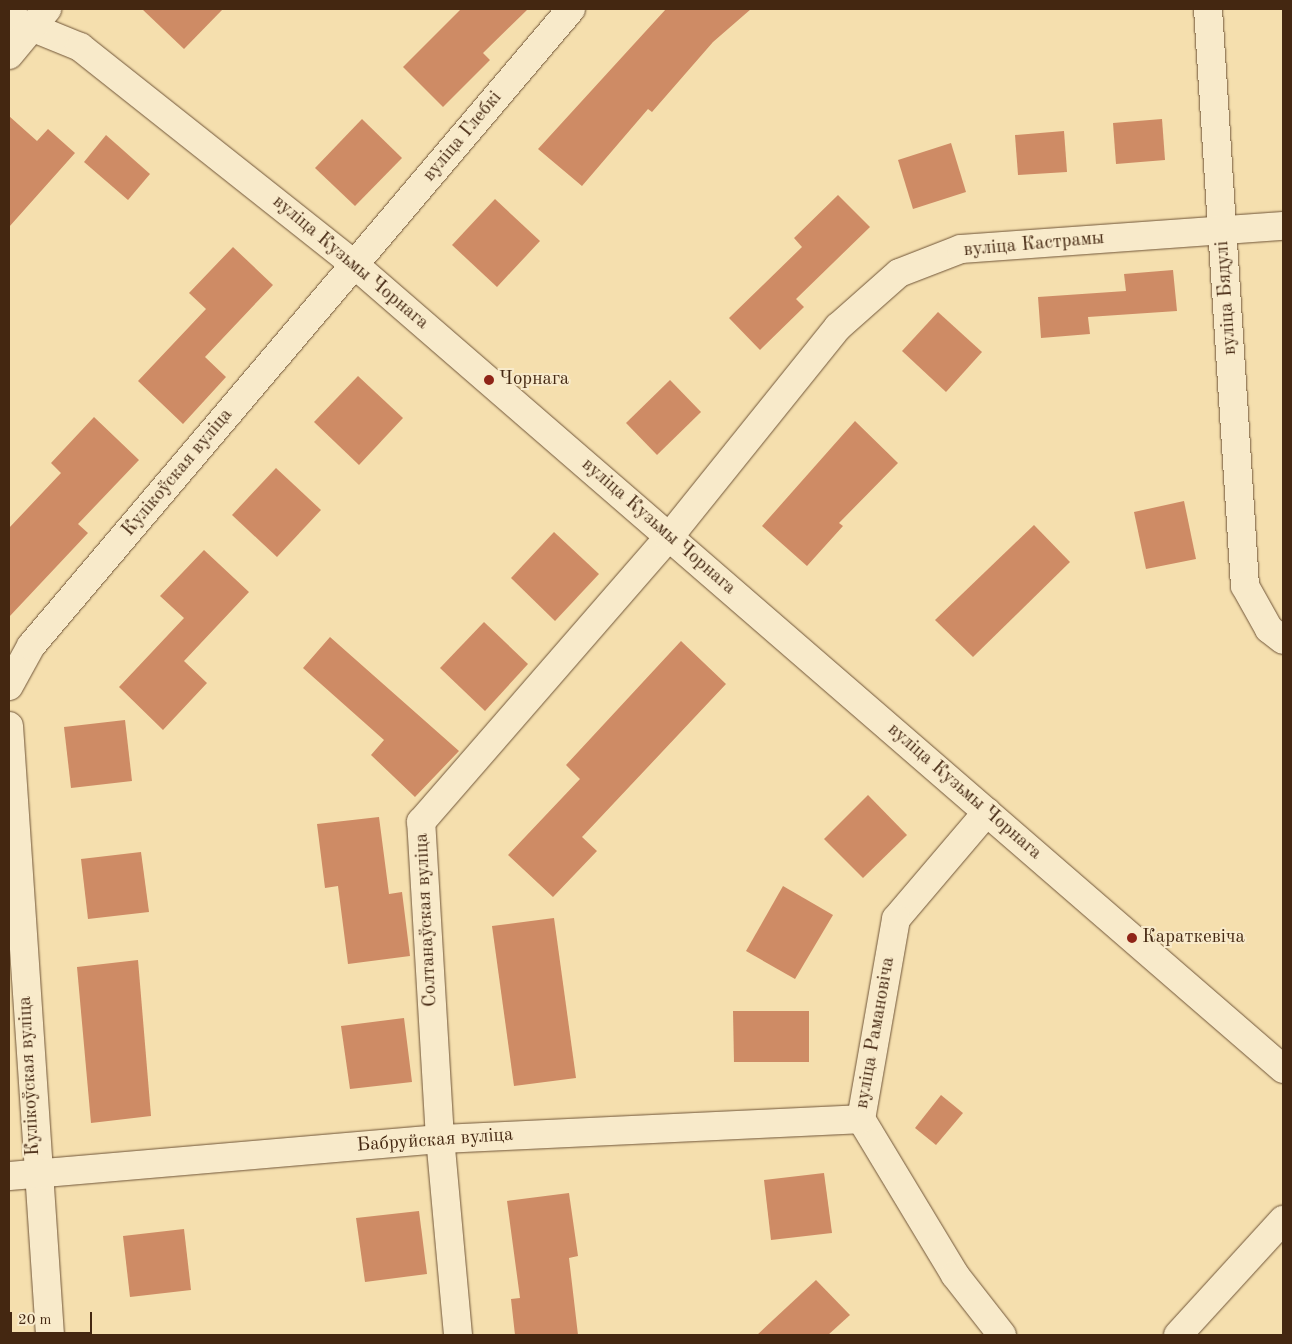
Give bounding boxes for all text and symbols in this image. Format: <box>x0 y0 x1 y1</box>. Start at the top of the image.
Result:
street label: вуліца Глебкі <box>419 87 507 187</box>
street label: вуліца Кузьмы Чорнага <box>267 191 433 335</box>
street label: вуліца Кастрамы <box>963 227 1105 263</box>
street label: вуліца Бядулі <box>1212 240 1242 356</box>
place label: Чорнага <box>499 369 569 391</box>
marker: Чорнага <box>483 374 495 386</box>
street label: Кулікоўская вуліца <box>118 404 238 542</box>
street label: вуліца Кузьмы Чорнага <box>576 454 740 600</box>
street label: вуліца Кузьмы Чорнага <box>882 719 1046 865</box>
street label: Солтанаўская вуліца <box>411 832 443 1008</box>
place label: Караткевіча <box>1142 927 1245 949</box>
marker: Караткевіча <box>1126 932 1138 944</box>
street label: вуліца Рамановіча <box>851 955 901 1111</box>
street label: Кулікоўская вуліца <box>14 995 46 1157</box>
street label: Бабруйская вуліца <box>356 1124 514 1158</box>
scale bar <box>12 1302 95 1334</box>
text: 20 m <box>18 1313 52 1328</box>

